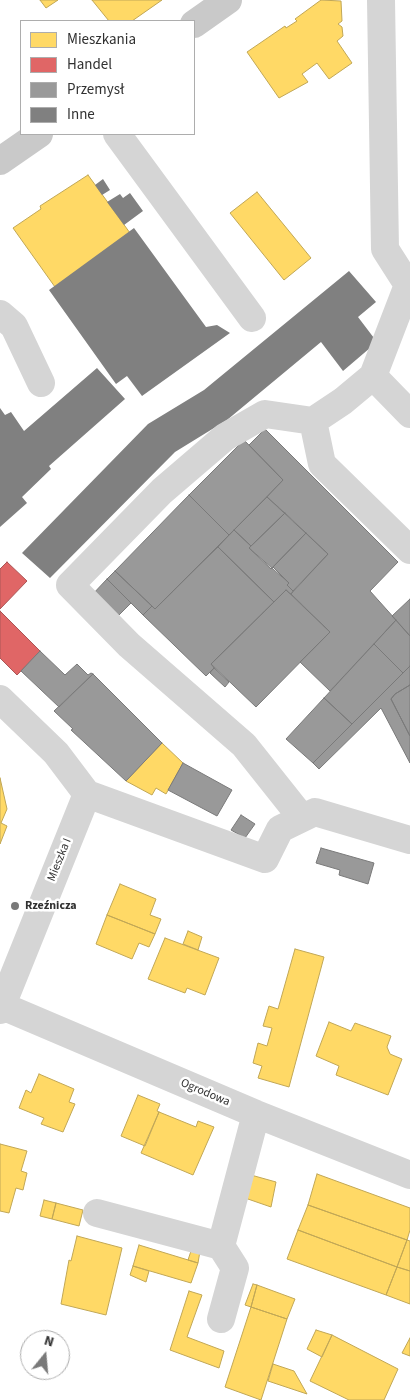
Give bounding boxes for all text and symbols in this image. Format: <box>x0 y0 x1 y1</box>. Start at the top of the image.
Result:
legend <box>20 20 195 135</box>
text: Mieszkania <box>67 29 136 50</box>
text: Handel <box>67 54 112 75</box>
text: Przemysł <box>67 79 125 100</box>
text: Inne <box>67 104 95 125</box>
street label: Mieszka I <box>45 836 75 884</box>
place label: Rzeźnicza <box>25 899 77 913</box>
marker: Rzeźnicza <box>9 900 21 912</box>
street label: Ogrodowa <box>178 1076 232 1110</box>
north arrow <box>20 1330 70 1380</box>
text: N <box>42 1331 56 1353</box>

